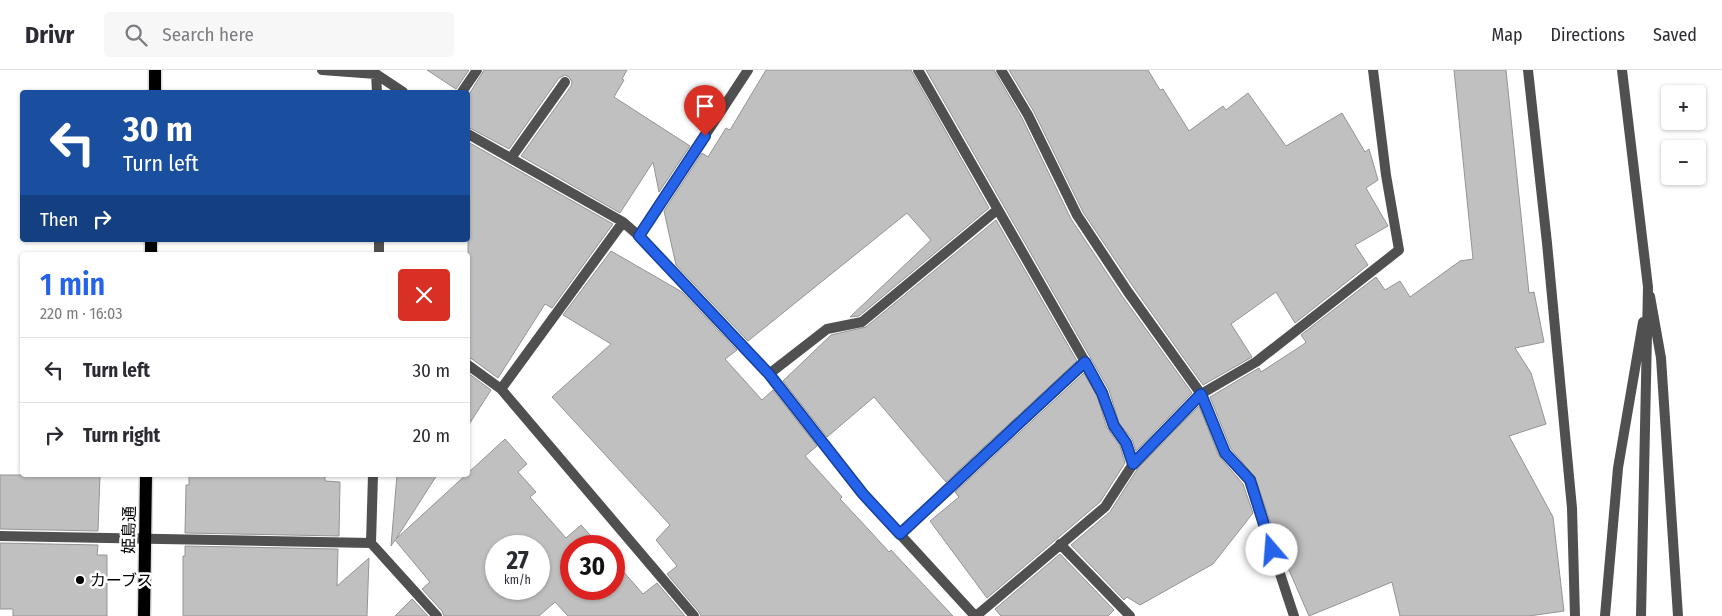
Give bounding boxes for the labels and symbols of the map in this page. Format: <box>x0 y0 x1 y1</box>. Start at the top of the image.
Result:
pin <box>684 85 726 136</box>
street label: 姫島通 <box>119 506 139 554</box>
position arrow <box>1245 523 1297 575</box>
speed limit sign: 30 <box>560 535 625 600</box>
place label: カーブス <box>90 571 153 590</box>
marker: カーブス <box>74 574 86 586</box>

